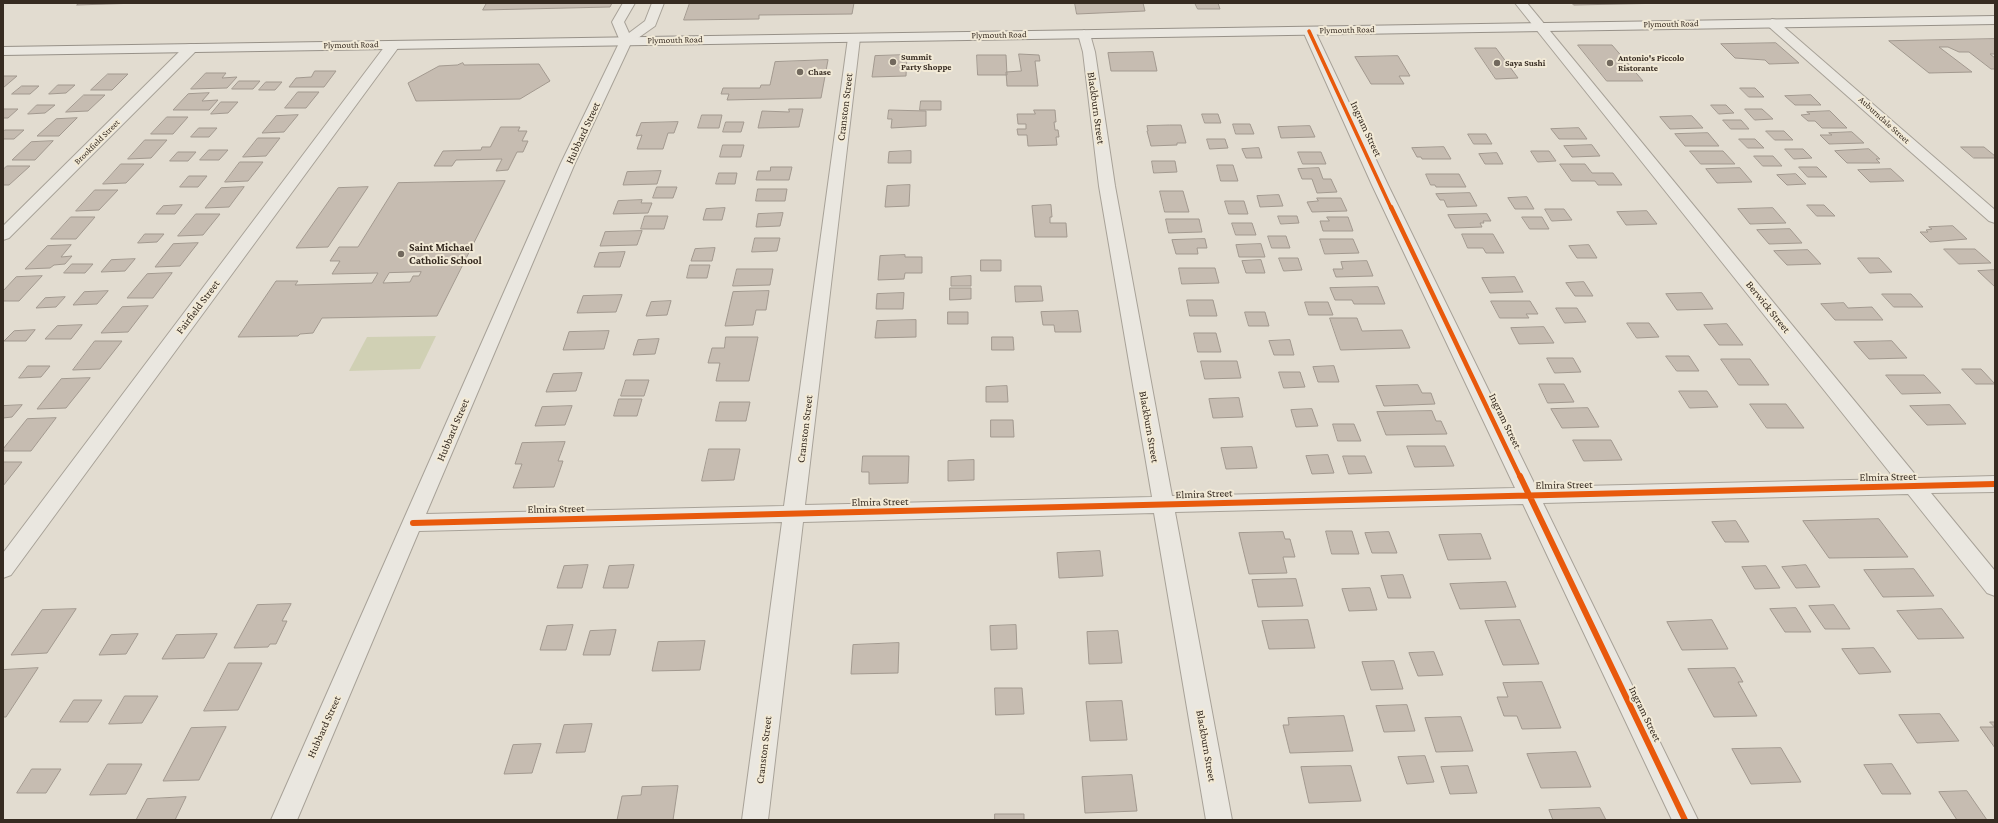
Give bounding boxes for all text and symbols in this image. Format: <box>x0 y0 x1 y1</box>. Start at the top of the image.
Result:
street label: Plymouth Road <box>1643 18 1699 30</box>
street label: Plymouth Road <box>1319 24 1375 36</box>
street label: Plymouth Road <box>971 29 1027 41</box>
street label: Plymouth Road <box>647 34 703 46</box>
street label: Plymouth Road <box>323 39 379 51</box>
place label: Summit Party Shoppe <box>901 52 952 73</box>
place label: Antonio's Piccolo Ristorante <box>1618 53 1684 74</box>
marker: Summit Party Shoppe <box>888 57 898 67</box>
marker: Saya Sushi <box>1492 58 1502 68</box>
place label: Saya Sushi <box>1505 58 1545 68</box>
marker: Antonio's Piccolo Ristorante <box>1605 58 1615 68</box>
marker: Chase <box>795 67 805 77</box>
place label: Chase <box>808 67 831 77</box>
street label: Blackburn Street <box>1084 71 1108 145</box>
street label: Cranston Street <box>834 72 856 142</box>
street label: Auburndale Street <box>1856 94 1912 146</box>
street label: Ingram Street <box>1347 99 1385 159</box>
street label: Hubbard Street <box>563 100 603 166</box>
street label: Brookfield Street <box>72 117 122 167</box>
place label: Saint Michael Catholic School <box>409 241 482 267</box>
marker: Saint Michael Catholic School <box>396 249 406 259</box>
street label: Fairfield Street <box>173 277 223 337</box>
street label: Berwick Street <box>1743 278 1793 336</box>
street label: Blackburn Street <box>1136 390 1162 464</box>
street label: Ingram Street <box>1486 391 1524 451</box>
street label: Cranston Street <box>794 394 816 464</box>
street label: Hubbard Street <box>434 397 472 463</box>
street label: Elmira Street <box>1859 470 1917 484</box>
street label: Elmira Street <box>1535 478 1593 492</box>
street label: Elmira Street <box>1175 486 1233 502</box>
street label: Elmira Street <box>851 495 909 509</box>
street label: Elmira Street <box>527 502 585 516</box>
street label: Ingram Street <box>1626 684 1664 744</box>
street label: Hubbard Street <box>304 694 344 760</box>
street label: Blackburn Street <box>1193 709 1219 783</box>
street label: Cranston Street <box>753 715 775 785</box>

